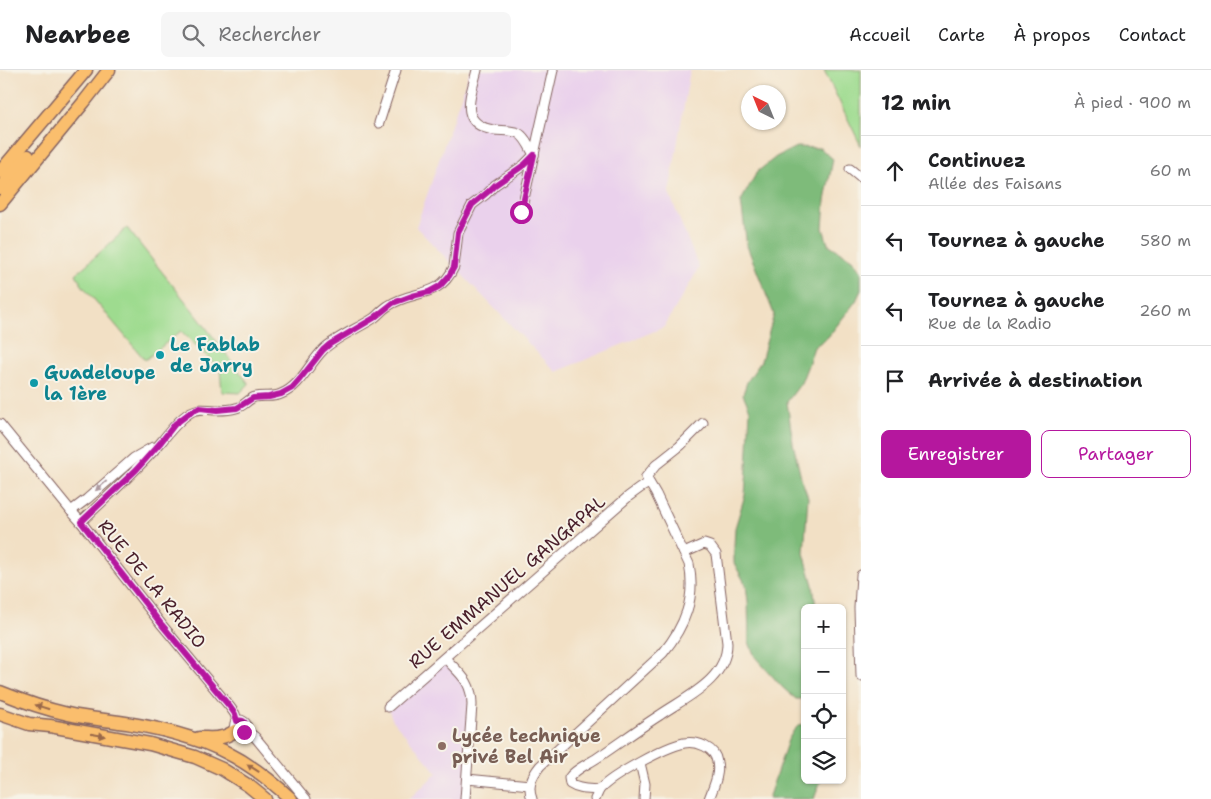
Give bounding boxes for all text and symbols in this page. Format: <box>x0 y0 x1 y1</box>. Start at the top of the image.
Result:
search box <box>161 12 511 57</box>
text: Nearbee <box>25 19 131 51</box>
icon: search <box>179 21 207 49</box>
text: Rechercher <box>219 22 321 47</box>
text: Accueil <box>849 23 910 47</box>
text: Carte <box>938 23 985 47</box>
text: À propos <box>1013 23 1091 47</box>
text: Contact <box>1119 23 1186 47</box>
north arrow <box>741 85 786 130</box>
text: 12 min <box>881 89 951 117</box>
text: À pied · 900 m <box>1074 92 1191 113</box>
text: Continuez <box>928 148 1026 173</box>
icon: ahead <box>881 157 909 185</box>
text: 60 m <box>1150 160 1191 181</box>
text: Allée des Faisans <box>928 173 1062 194</box>
route start <box>510 201 533 224</box>
icon: left <box>881 227 909 255</box>
text: Tournez à gauche <box>928 228 1105 253</box>
text: 580 m <box>1140 230 1191 251</box>
text: Tournez à gauche <box>928 288 1105 313</box>
icon: left <box>881 297 909 325</box>
text: 260 m <box>1139 300 1191 321</box>
text: Rue de la Radio <box>928 313 1051 334</box>
place label: Le Fablab de Jarry <box>170 333 260 378</box>
marker: Le Fablab de Jarry <box>154 349 166 361</box>
place label: Guadeloupe la 1ère <box>44 361 156 406</box>
icon: arrive <box>881 367 909 395</box>
text: Arrivée à destination <box>928 368 1142 393</box>
marker: Guadeloupe la 1ère <box>28 377 40 389</box>
button: Enregistrer <box>881 430 1031 478</box>
button: Partager <box>1041 430 1191 478</box>
one-way arrow <box>96 480 108 492</box>
street label: RUE EMMANUEL GANGAPAL <box>404 490 610 674</box>
street label: RUE DE LA RADIO <box>93 515 211 653</box>
map controls <box>801 604 846 784</box>
button: + <box>801 604 846 649</box>
button: − <box>801 649 846 694</box>
button: locate <box>801 694 846 739</box>
one-way arrow <box>35 703 50 711</box>
route end <box>233 721 256 744</box>
place label: Lycée technique privé Bel Air <box>452 724 601 769</box>
one-way arrow <box>91 731 107 739</box>
button: layers <box>801 739 846 784</box>
marker: Lycée technique privé Bel Air <box>436 740 448 752</box>
one-way arrow <box>246 764 260 773</box>

